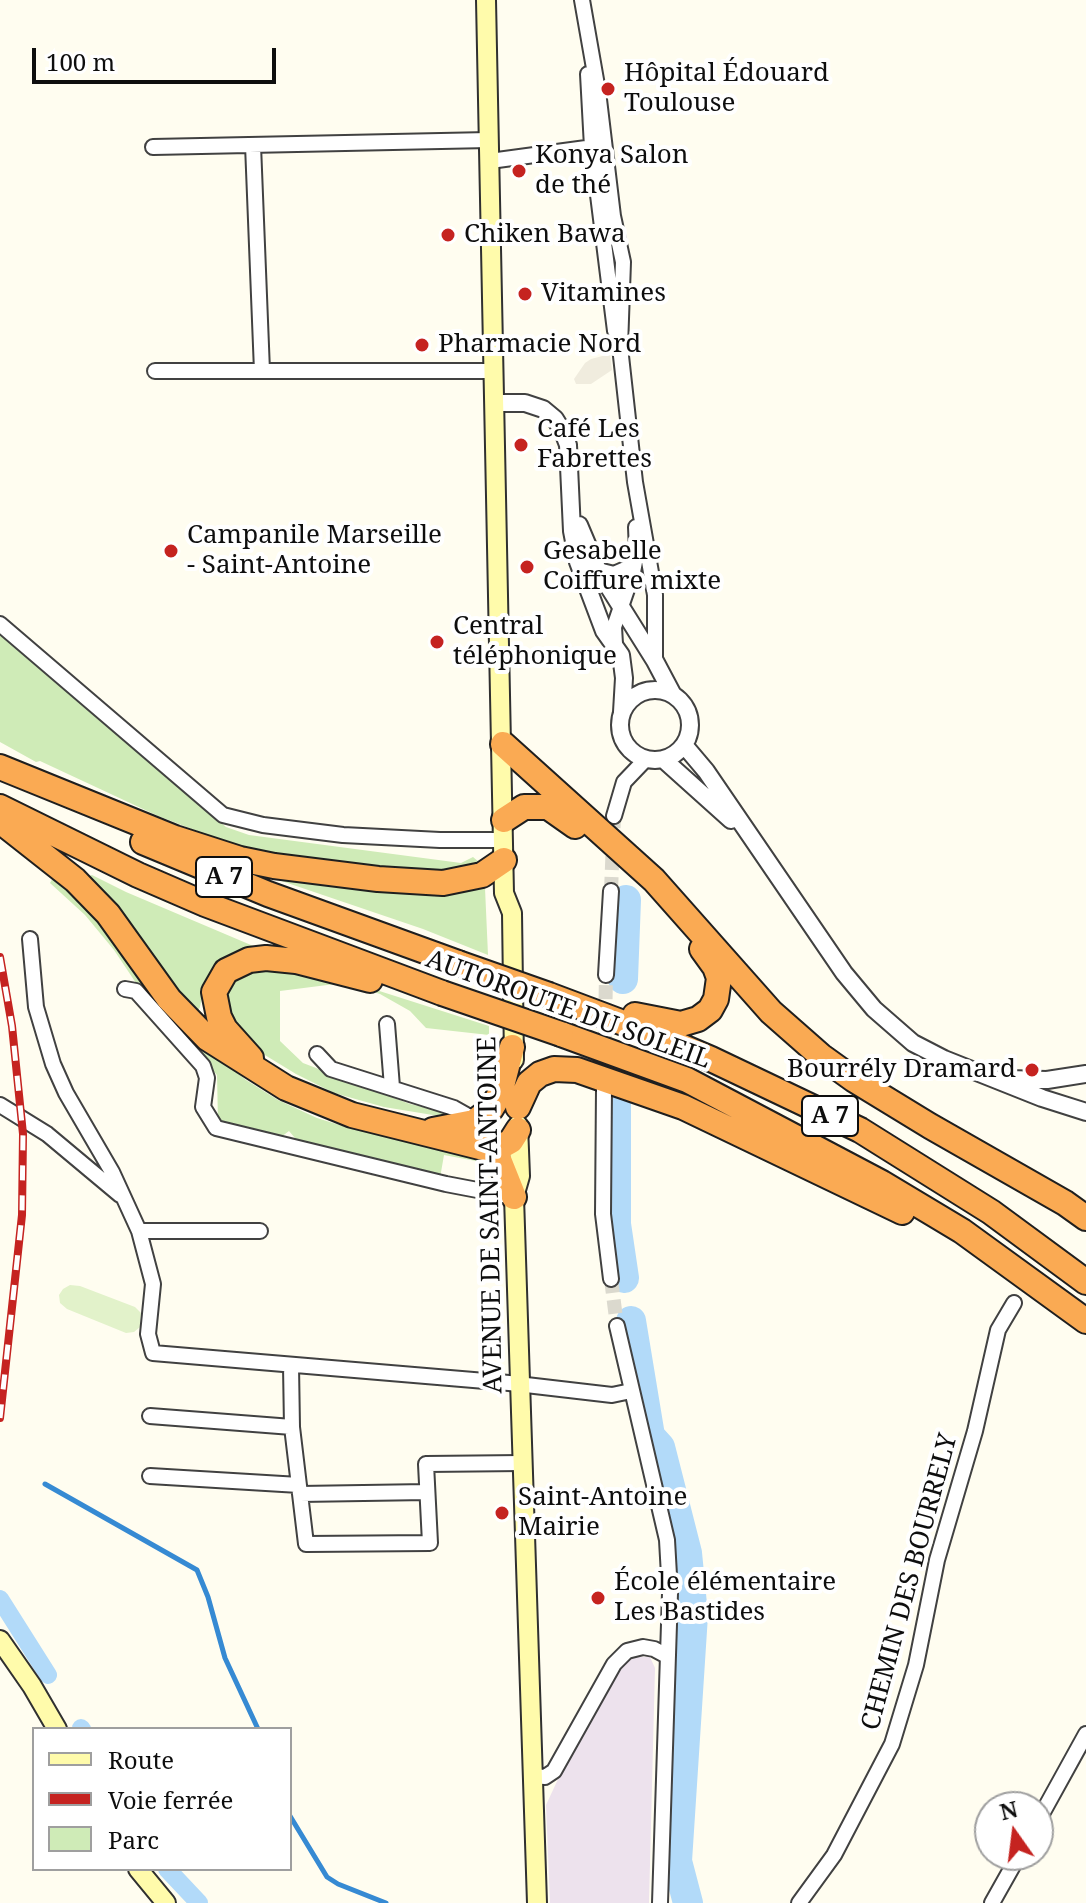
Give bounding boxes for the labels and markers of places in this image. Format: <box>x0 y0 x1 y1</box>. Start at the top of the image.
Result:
place label: Hôpital Édouard Toulouse <box>624 58 829 120</box>
marker: Hôpital Édouard Toulouse <box>599 80 617 98</box>
place label: Konya Salon de thé <box>535 140 689 202</box>
marker: Konya Salon de thé <box>510 162 528 180</box>
place label: Chiken Bawa <box>464 219 626 251</box>
marker: Chiken Bawa <box>439 226 457 244</box>
place label: Vitamines <box>541 278 666 310</box>
marker: Vitamines <box>516 285 534 303</box>
place label: Pharmacie Nord <box>438 329 641 361</box>
marker: Pharmacie Nord <box>413 336 431 354</box>
place label: Café Les Fabrettes <box>537 414 652 476</box>
marker: Café Les Fabrettes <box>512 436 530 454</box>
place label: Campanile Marseille - Saint-Antoine <box>187 520 442 582</box>
place label: Gesabelle Coiffure mixte <box>543 536 721 598</box>
marker: Campanile Marseille - Saint-Antoine <box>162 542 180 560</box>
marker: Gesabelle Coiffure mixte <box>518 558 536 576</box>
place label: Central téléphonique <box>453 611 617 672</box>
marker: Central téléphonique <box>428 633 446 651</box>
place label: Bourrély Dramard <box>787 1054 1016 1086</box>
marker: Bourrély Dramard <box>1023 1061 1041 1079</box>
place label: Saint-Antoine Mairie <box>518 1482 687 1544</box>
marker: Saint-Antoine Mairie <box>493 1504 511 1522</box>
place label: École élémentaire Les Bastides <box>614 1567 836 1628</box>
marker: École élémentaire Les Bastides <box>589 1589 607 1607</box>

